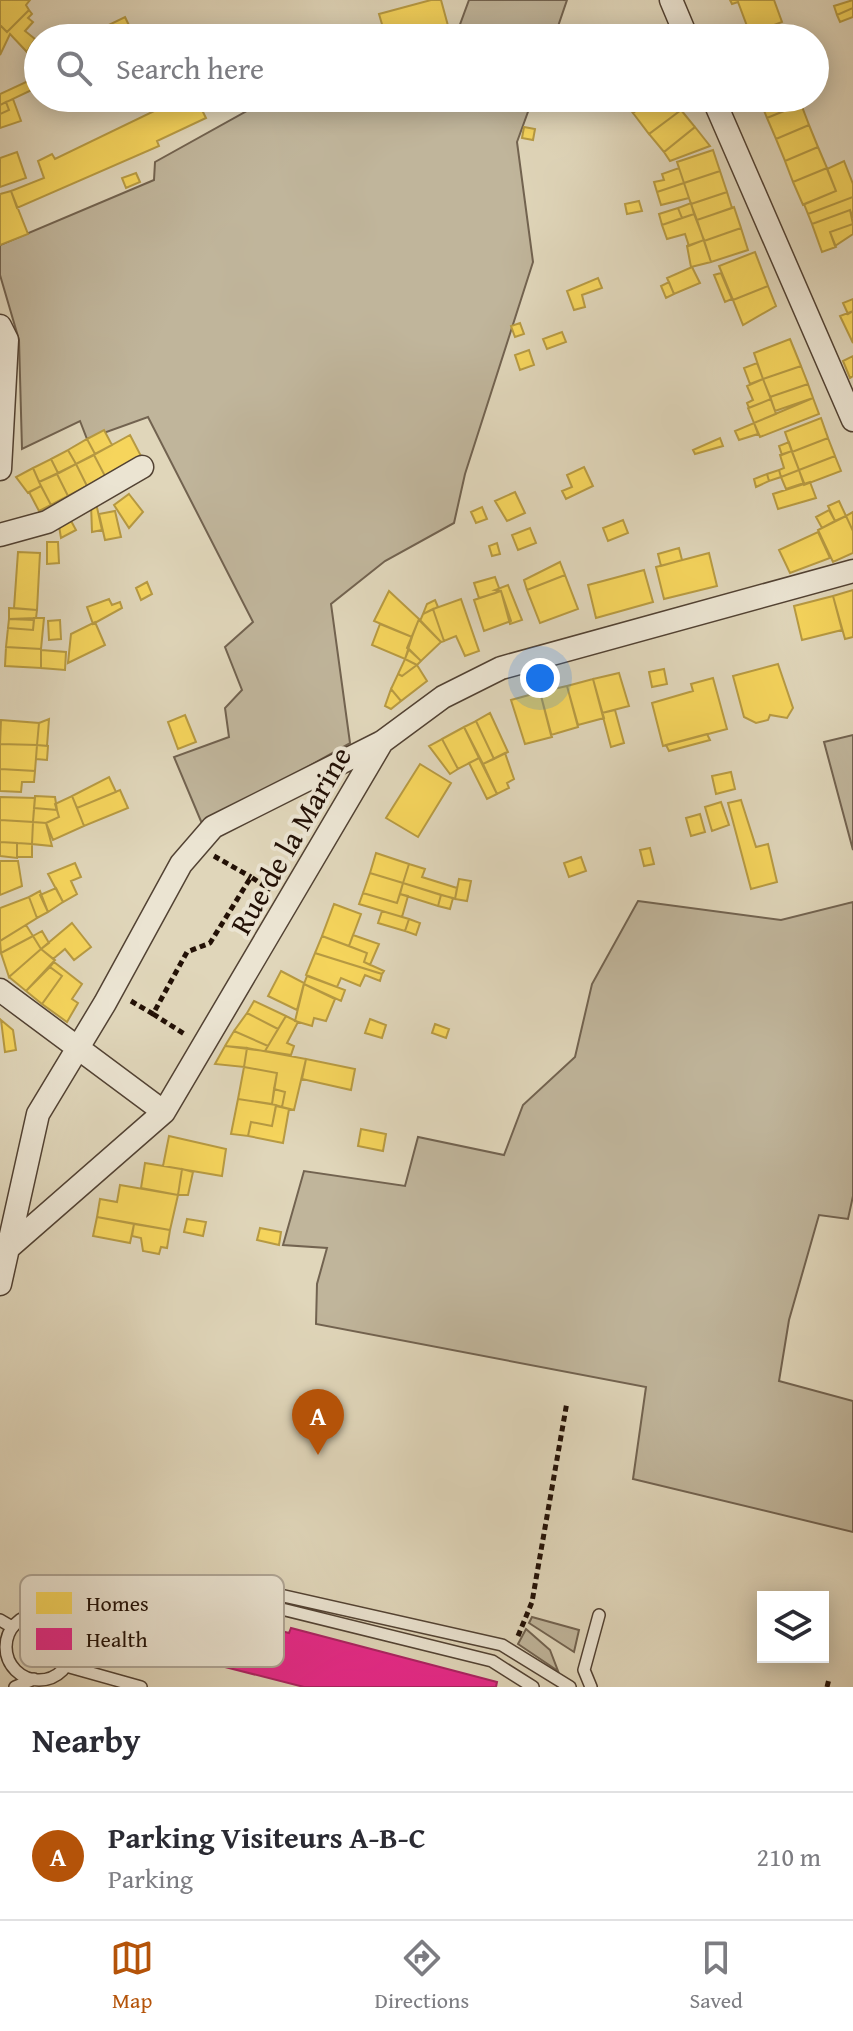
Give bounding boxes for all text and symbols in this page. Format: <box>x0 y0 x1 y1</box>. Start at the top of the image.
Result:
search box <box>24 24 829 112</box>
icon: search <box>52 46 96 90</box>
text: Search here <box>116 46 264 90</box>
your location <box>520 658 560 698</box>
street label: Rue de la Marine <box>218 738 362 942</box>
pin: A <box>292 1389 344 1455</box>
legend <box>20 1575 284 1667</box>
text: Homes <box>86 1587 149 1619</box>
map controls <box>757 1591 829 1663</box>
button: layers <box>757 1591 829 1663</box>
text: Health <box>86 1623 148 1655</box>
text: Nearby <box>32 1715 141 1764</box>
text: Parking Visiteurs A-B-C <box>108 1815 426 1859</box>
text: A <box>50 1837 66 1876</box>
text: 210 m <box>756 1837 821 1876</box>
text: Parking <box>108 1859 193 1898</box>
tab: Map <box>110 1936 154 2016</box>
tab: Directions <box>375 1936 469 2016</box>
tab: Saved <box>690 1936 743 2016</box>

